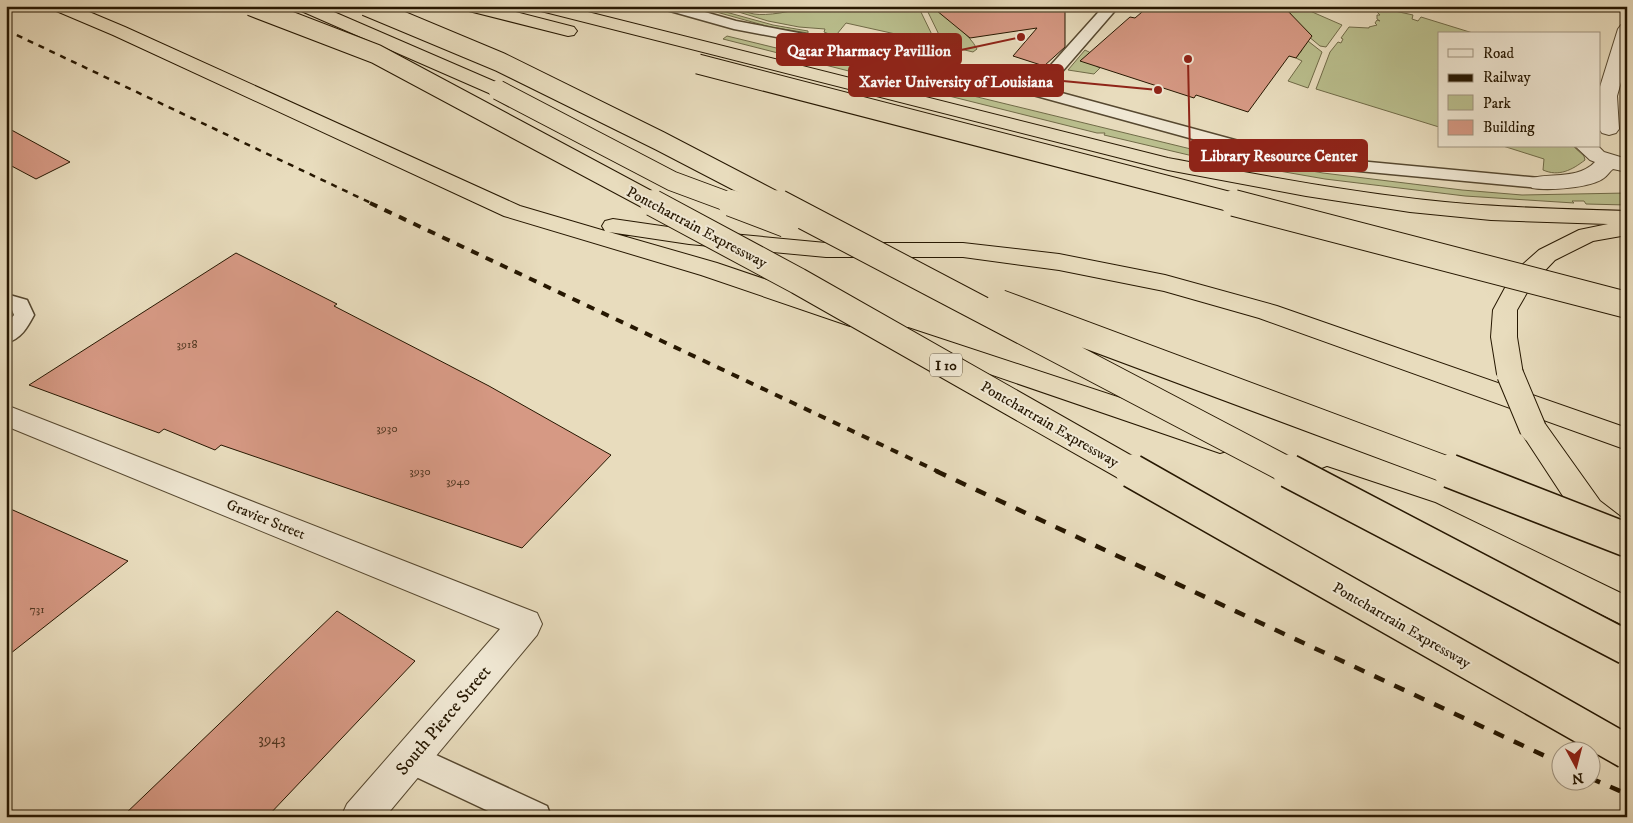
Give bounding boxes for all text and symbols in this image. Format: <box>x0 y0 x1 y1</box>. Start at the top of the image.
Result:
legend <box>1438 32 1600 148</box>
callout: Qatar Pharmacy Pavillion <box>777 34 961 65</box>
text: Qatar Pharmacy Pavillion <box>787 41 952 61</box>
text: Road <box>1483 44 1515 63</box>
callout: Xavier University of Louisiana <box>849 65 1063 96</box>
text: Railway <box>1483 68 1531 87</box>
text: Xavier University of Louisiana <box>859 72 1054 92</box>
text: Park <box>1483 94 1512 113</box>
text: Building <box>1483 118 1535 137</box>
callout: Library Resource Center <box>1190 140 1367 171</box>
text: Library Resource Center <box>1201 146 1359 166</box>
street label: Pontchartrain Expressway <box>623 182 771 273</box>
house number: 3918 <box>177 337 197 352</box>
road number: I 10 <box>930 354 962 376</box>
street label: Pontchartrain Expressway <box>977 377 1123 472</box>
house number: 3930 <box>376 421 398 436</box>
house number: 3930 <box>409 464 431 479</box>
house number: 3940 <box>446 474 470 489</box>
street label: Gravier Street <box>224 495 308 544</box>
street label: Pontchartrain Expressway <box>1329 578 1475 673</box>
house number: 731 <box>29 602 45 617</box>
street label: South Pierce Street <box>391 661 496 780</box>
house number: 3943 <box>258 730 286 749</box>
north arrow <box>1550 740 1600 790</box>
text: N <box>1570 768 1584 788</box>

